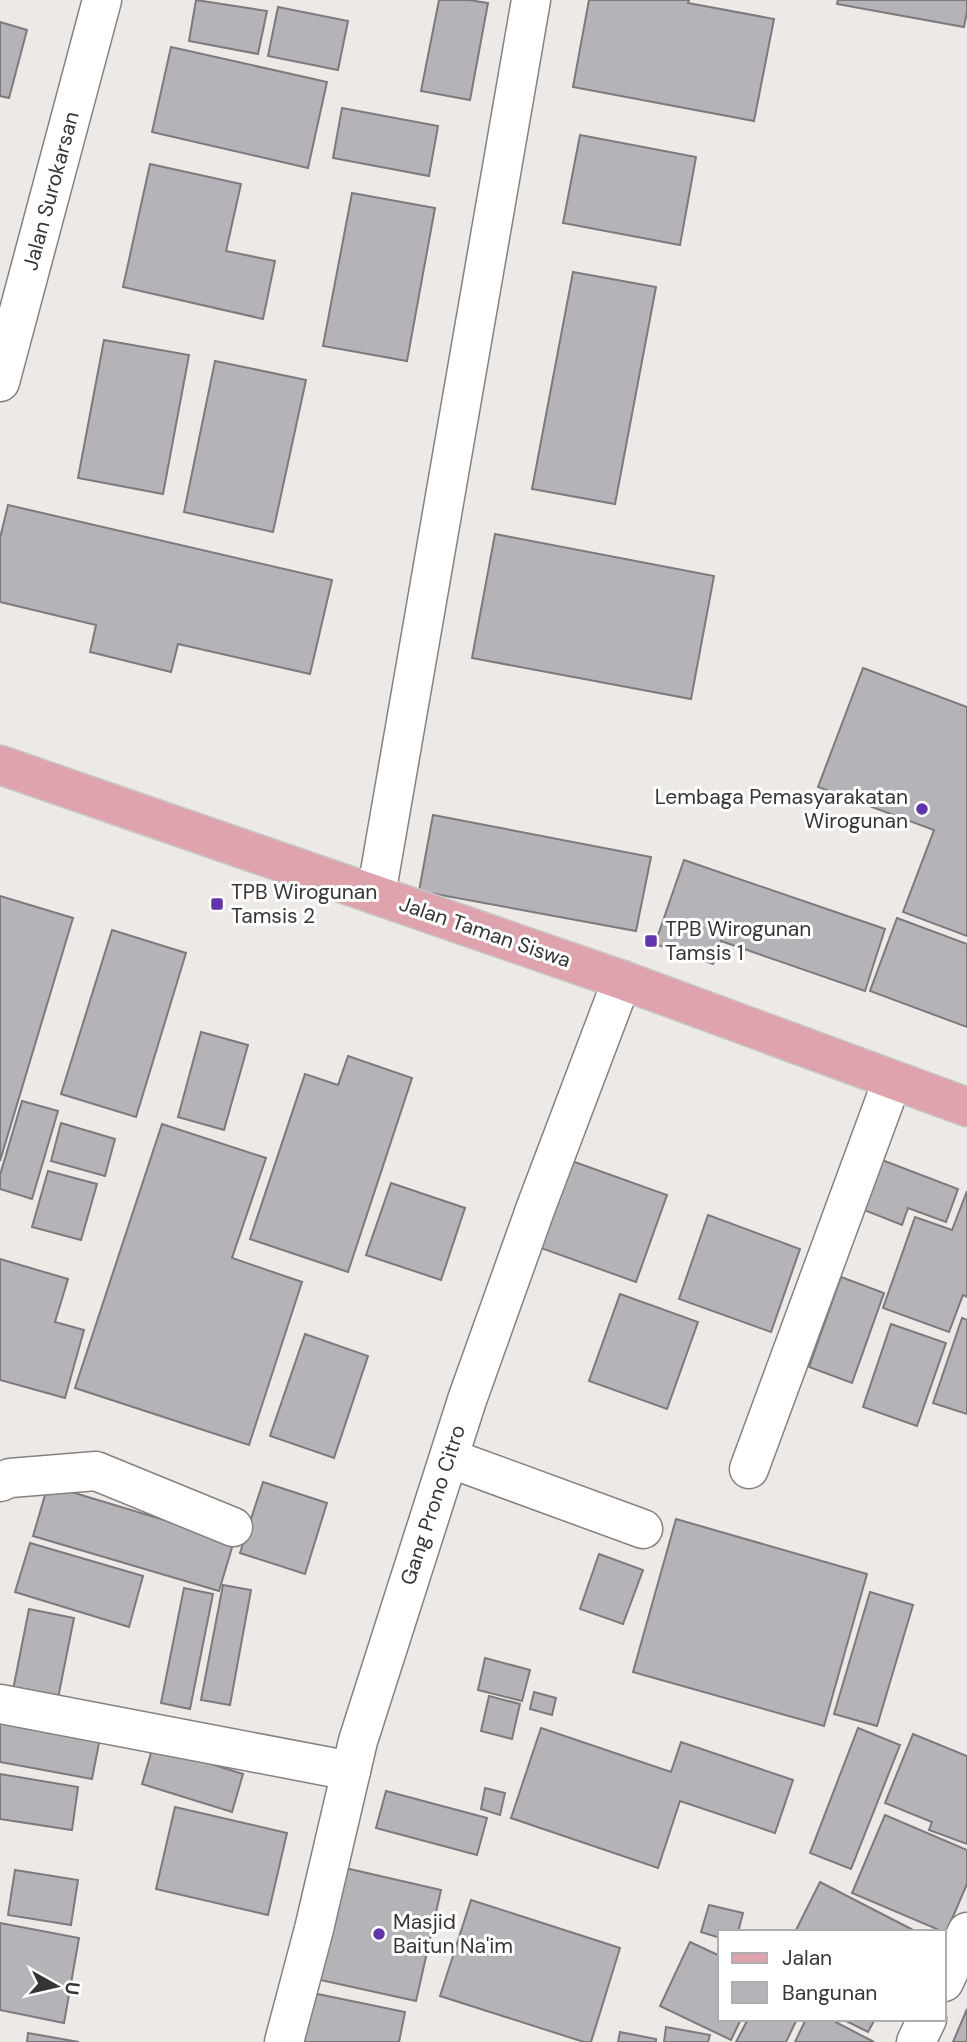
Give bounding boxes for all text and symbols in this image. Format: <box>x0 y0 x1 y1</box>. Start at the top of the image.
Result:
street label: Jalan Surokarsan <box>16 108 86 274</box>
place label: Lembaga Pemasyarakatan Wirogunan <box>655 783 908 835</box>
marker: Lembaga Pemasyarakatan Wirogunan <box>914 801 930 817</box>
place label: TPB Wirogunan Tamsis 2 <box>231 878 377 930</box>
street label: Jalan Taman Siswa <box>396 890 574 974</box>
marker: TPB Wirogunan Tamsis 2 <box>209 896 225 912</box>
place label: TPB Wirogunan Tamsis 1 <box>665 915 811 967</box>
marker: TPB Wirogunan Tamsis 1 <box>643 933 659 949</box>
street label: Gang Prono Citro <box>394 1421 472 1589</box>
place label: Masjid Baitun Na'im <box>393 1908 513 1960</box>
marker: Masjid Baitun Na'im <box>371 1926 387 1942</box>
legend <box>718 1930 946 2021</box>
text: Jalan <box>782 1944 832 1972</box>
north arrow <box>21 1951 91 2021</box>
text: Bangunan <box>782 1979 877 2007</box>
text: U <box>59 1980 86 1996</box>

